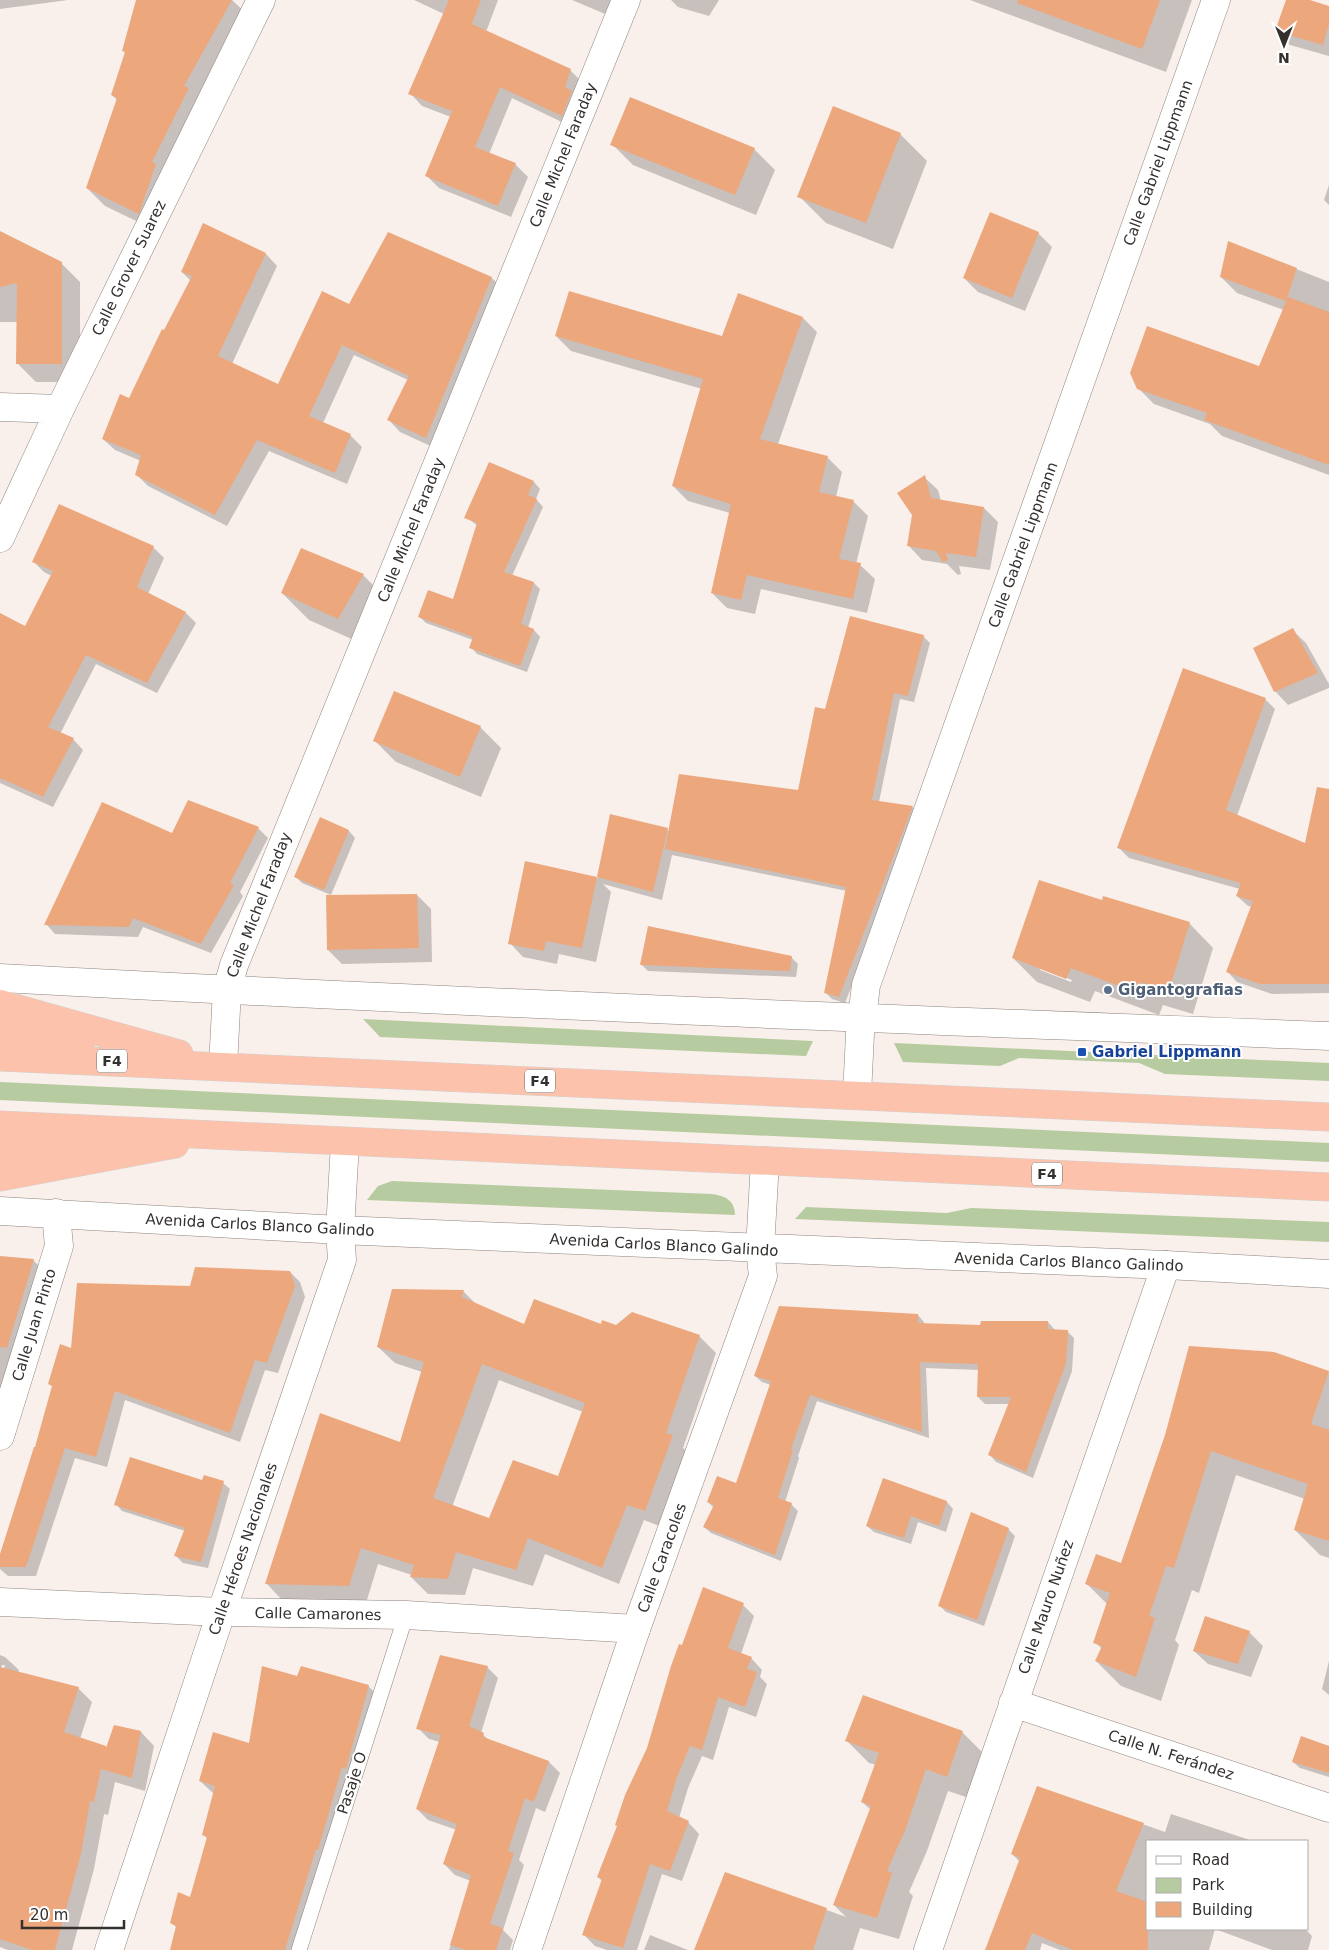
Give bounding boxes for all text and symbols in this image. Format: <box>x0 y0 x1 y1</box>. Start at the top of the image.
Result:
north arrow <box>1259 20 1309 70</box>
text: N <box>1278 50 1290 66</box>
street label: Calle Gabriel Lippmann <box>1120 78 1196 248</box>
street label: Calle Michel Faraday <box>526 80 600 230</box>
street label: Calle Grover Suarez <box>88 197 170 339</box>
street label: Calle Michel Faraday <box>374 455 448 605</box>
street label: Calle Gabriel Lippmann <box>985 460 1061 630</box>
street label: Calle Michel Faraday <box>223 830 295 980</box>
place label: Gigantografias <box>1118 981 1243 999</box>
marker: Gigantografias <box>1102 984 1114 996</box>
place label: Gabriel Lippmann <box>1092 1043 1242 1061</box>
marker: Gabriel Lippmann <box>1076 1046 1088 1058</box>
road number: F4 <box>97 1050 127 1072</box>
road number: F4 <box>525 1070 555 1092</box>
road number: F4 <box>1032 1162 1062 1186</box>
street label: Avenida Carlos Blanco Galindo <box>145 1210 375 1240</box>
street label: Avenida Carlos Blanco Galindo <box>549 1230 779 1260</box>
street label: Avenida Carlos Blanco Galindo <box>954 1249 1184 1275</box>
street label: Calle Juan Pinto <box>8 1266 60 1384</box>
street label: Calle Héroes Nacionales <box>205 1460 281 1638</box>
street label: Calle Caracoles <box>634 1500 690 1615</box>
street label: Calle Mauro Nuñez <box>1015 1537 1077 1676</box>
street label: Calle Camarones <box>254 1604 382 1624</box>
street label: Calle N. Ferández <box>1106 1726 1236 1784</box>
street label: Pasaje O <box>333 1750 371 1816</box>
legend <box>1146 1840 1309 1930</box>
text: Road <box>1192 1851 1230 1869</box>
text: Park <box>1192 1876 1225 1894</box>
scale bar <box>22 1898 125 1930</box>
text: Building <box>1192 1901 1253 1919</box>
text: 20 m <box>30 1906 68 1924</box>

